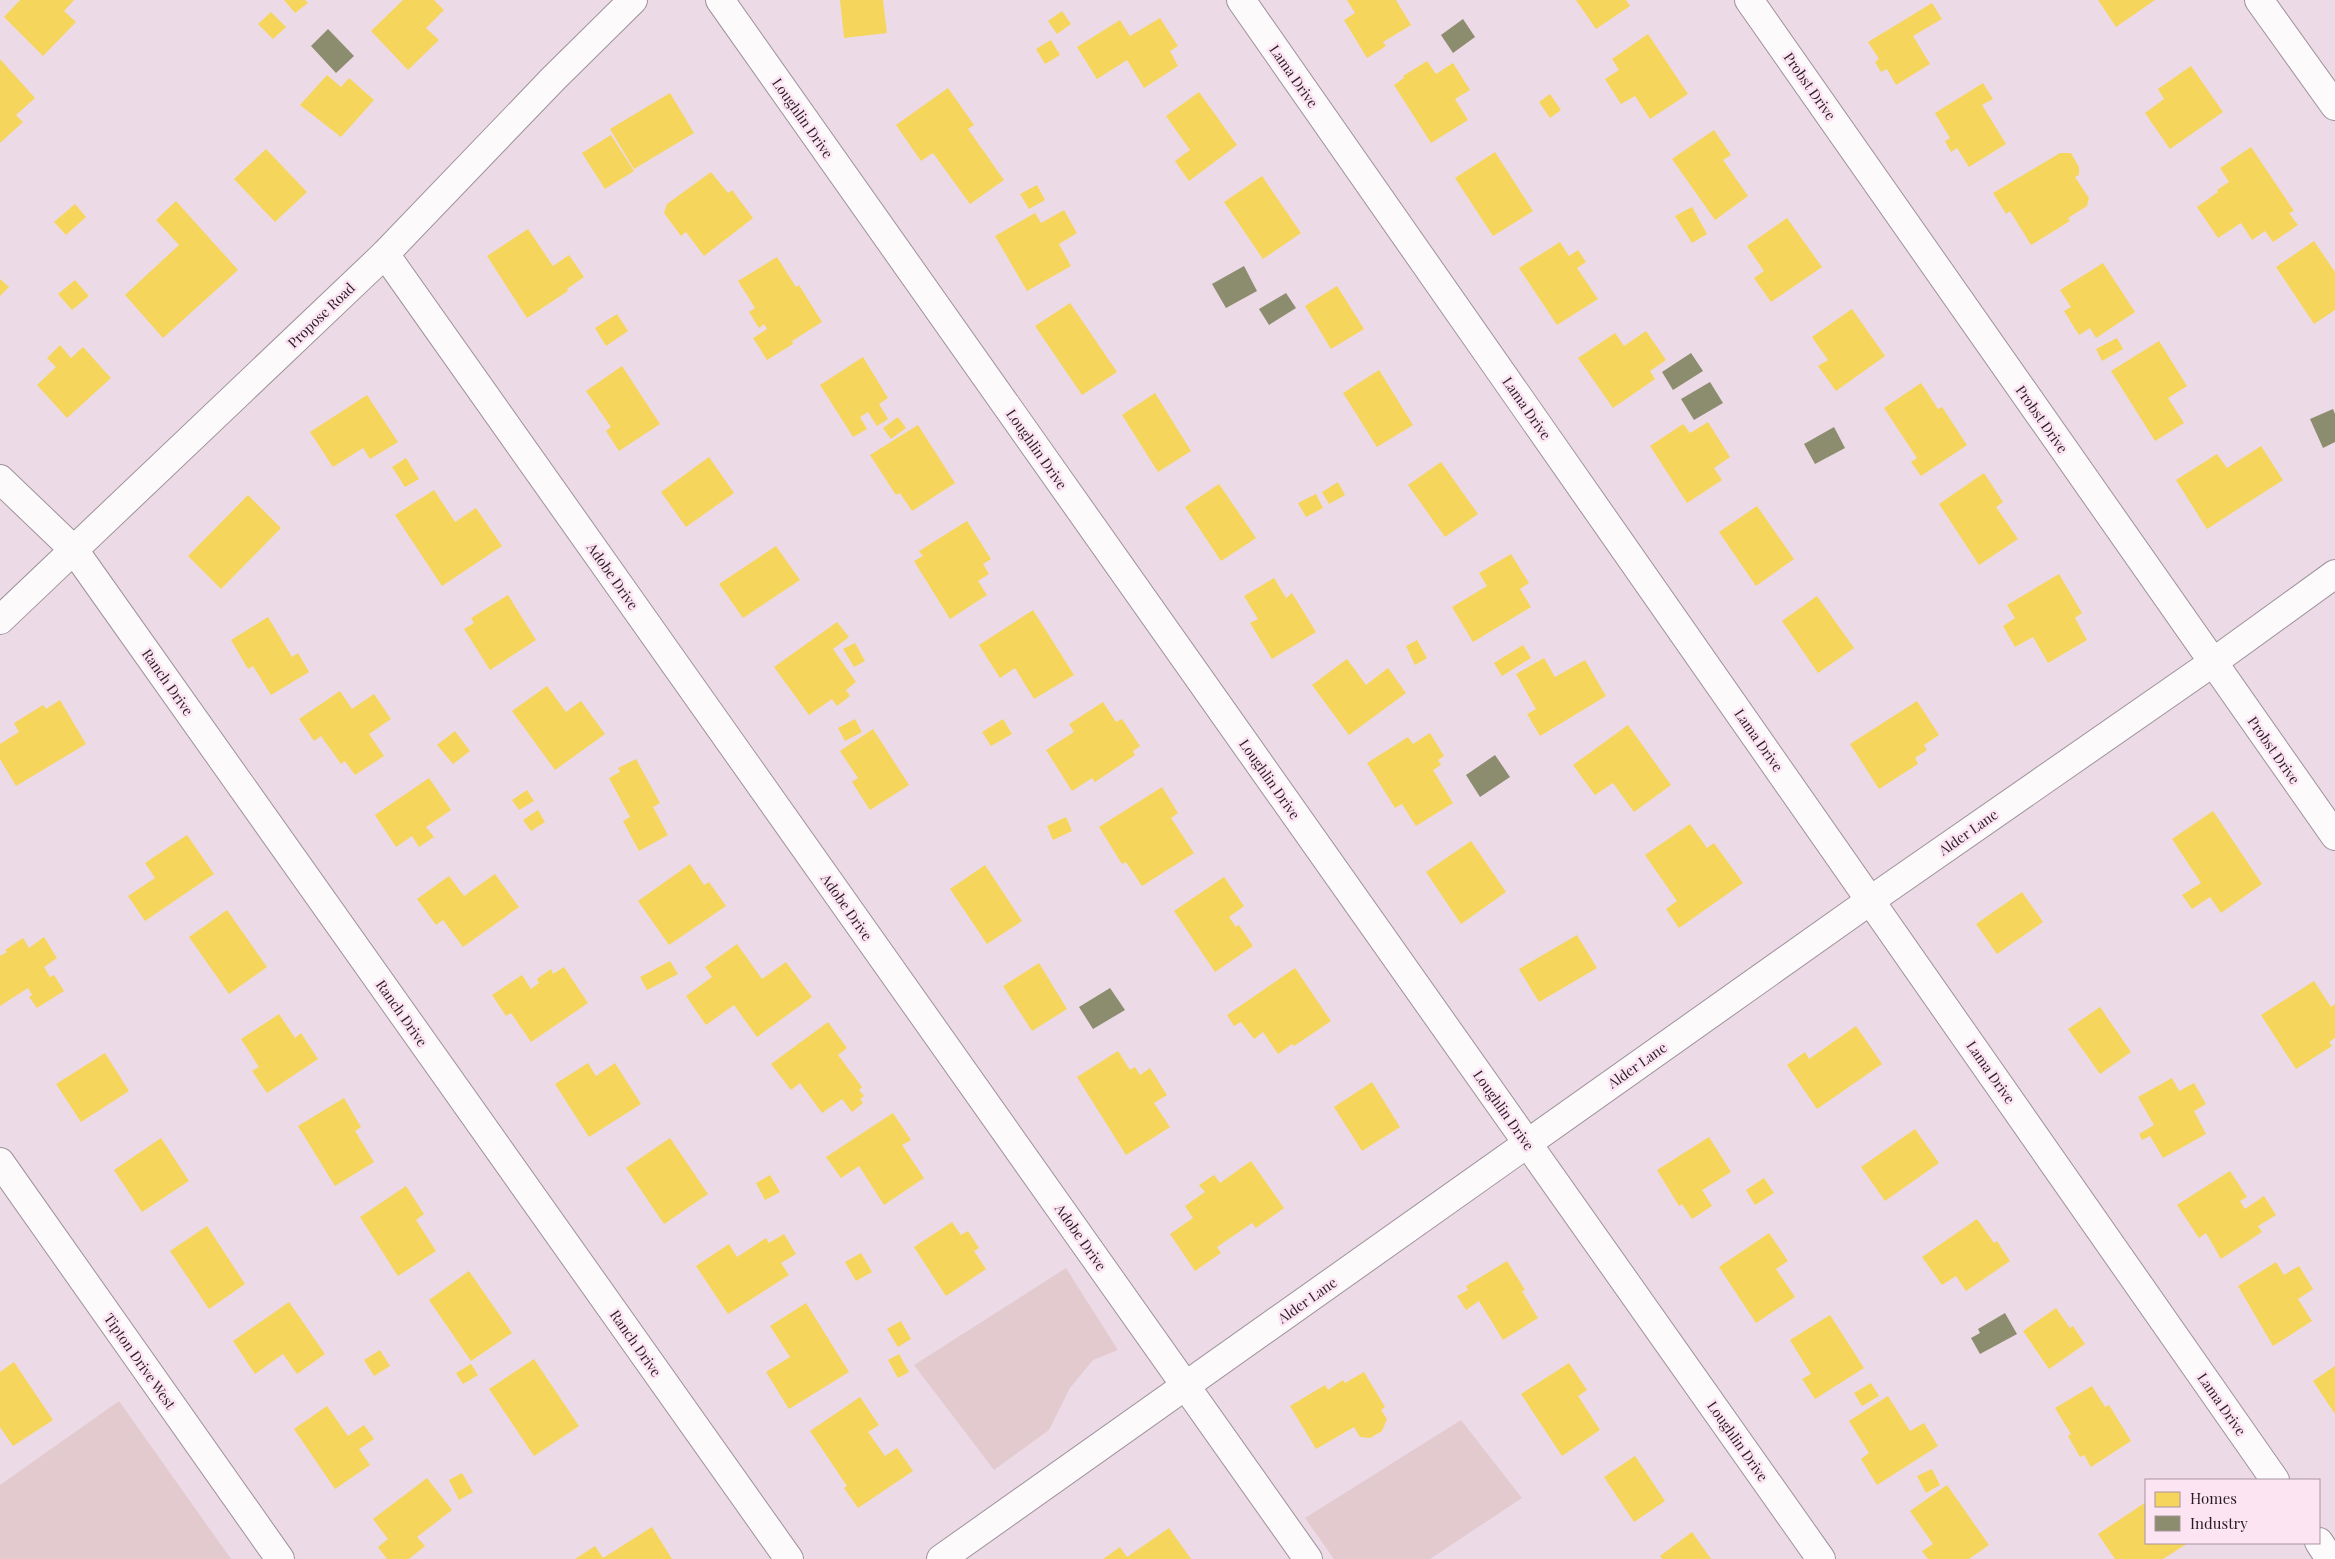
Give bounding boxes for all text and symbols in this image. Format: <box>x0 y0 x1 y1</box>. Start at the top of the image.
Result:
street label: Lama Drive <box>1266 41 1322 111</box>
street label: Probst Drive <box>1780 48 1840 124</box>
street label: Loughlin Drive <box>768 74 838 162</box>
street label: Propose Road <box>283 278 359 352</box>
street label: Lama Drive <box>1499 373 1555 443</box>
street label: Probst Drive <box>2012 381 2072 457</box>
street label: Loughlin Drive <box>1002 405 1072 493</box>
street label: Adobe Drive <box>582 538 643 613</box>
street label: Ranch Drive <box>138 645 198 719</box>
street label: Lama Drive <box>1731 705 1787 775</box>
street label: Probst Drive <box>2244 712 2304 788</box>
street label: Loughlin Drive <box>1235 735 1305 823</box>
street label: Alder Lane <box>1934 805 2001 860</box>
street label: Adobe Drive <box>816 869 877 944</box>
street label: Ranch Drive <box>372 976 432 1050</box>
street label: Lama Drive <box>1963 1037 2019 1107</box>
street label: Alder Lane <box>1603 1038 1670 1093</box>
street label: Loughlin Drive <box>1469 1066 1539 1154</box>
street label: Adobe Drive <box>1050 1199 1111 1274</box>
street label: Alder Lane <box>1273 1273 1340 1328</box>
street label: Ranch Drive <box>606 1306 666 1380</box>
street label: Tipton Drive West <box>100 1309 181 1413</box>
street label: Lama Drive <box>2194 1369 2250 1439</box>
street label: Loughlin Drive <box>1703 1397 1773 1485</box>
legend <box>2145 1479 2320 1544</box>
text: Homes <box>2190 1488 2237 1508</box>
text: Industry <box>2190 1513 2248 1533</box>

